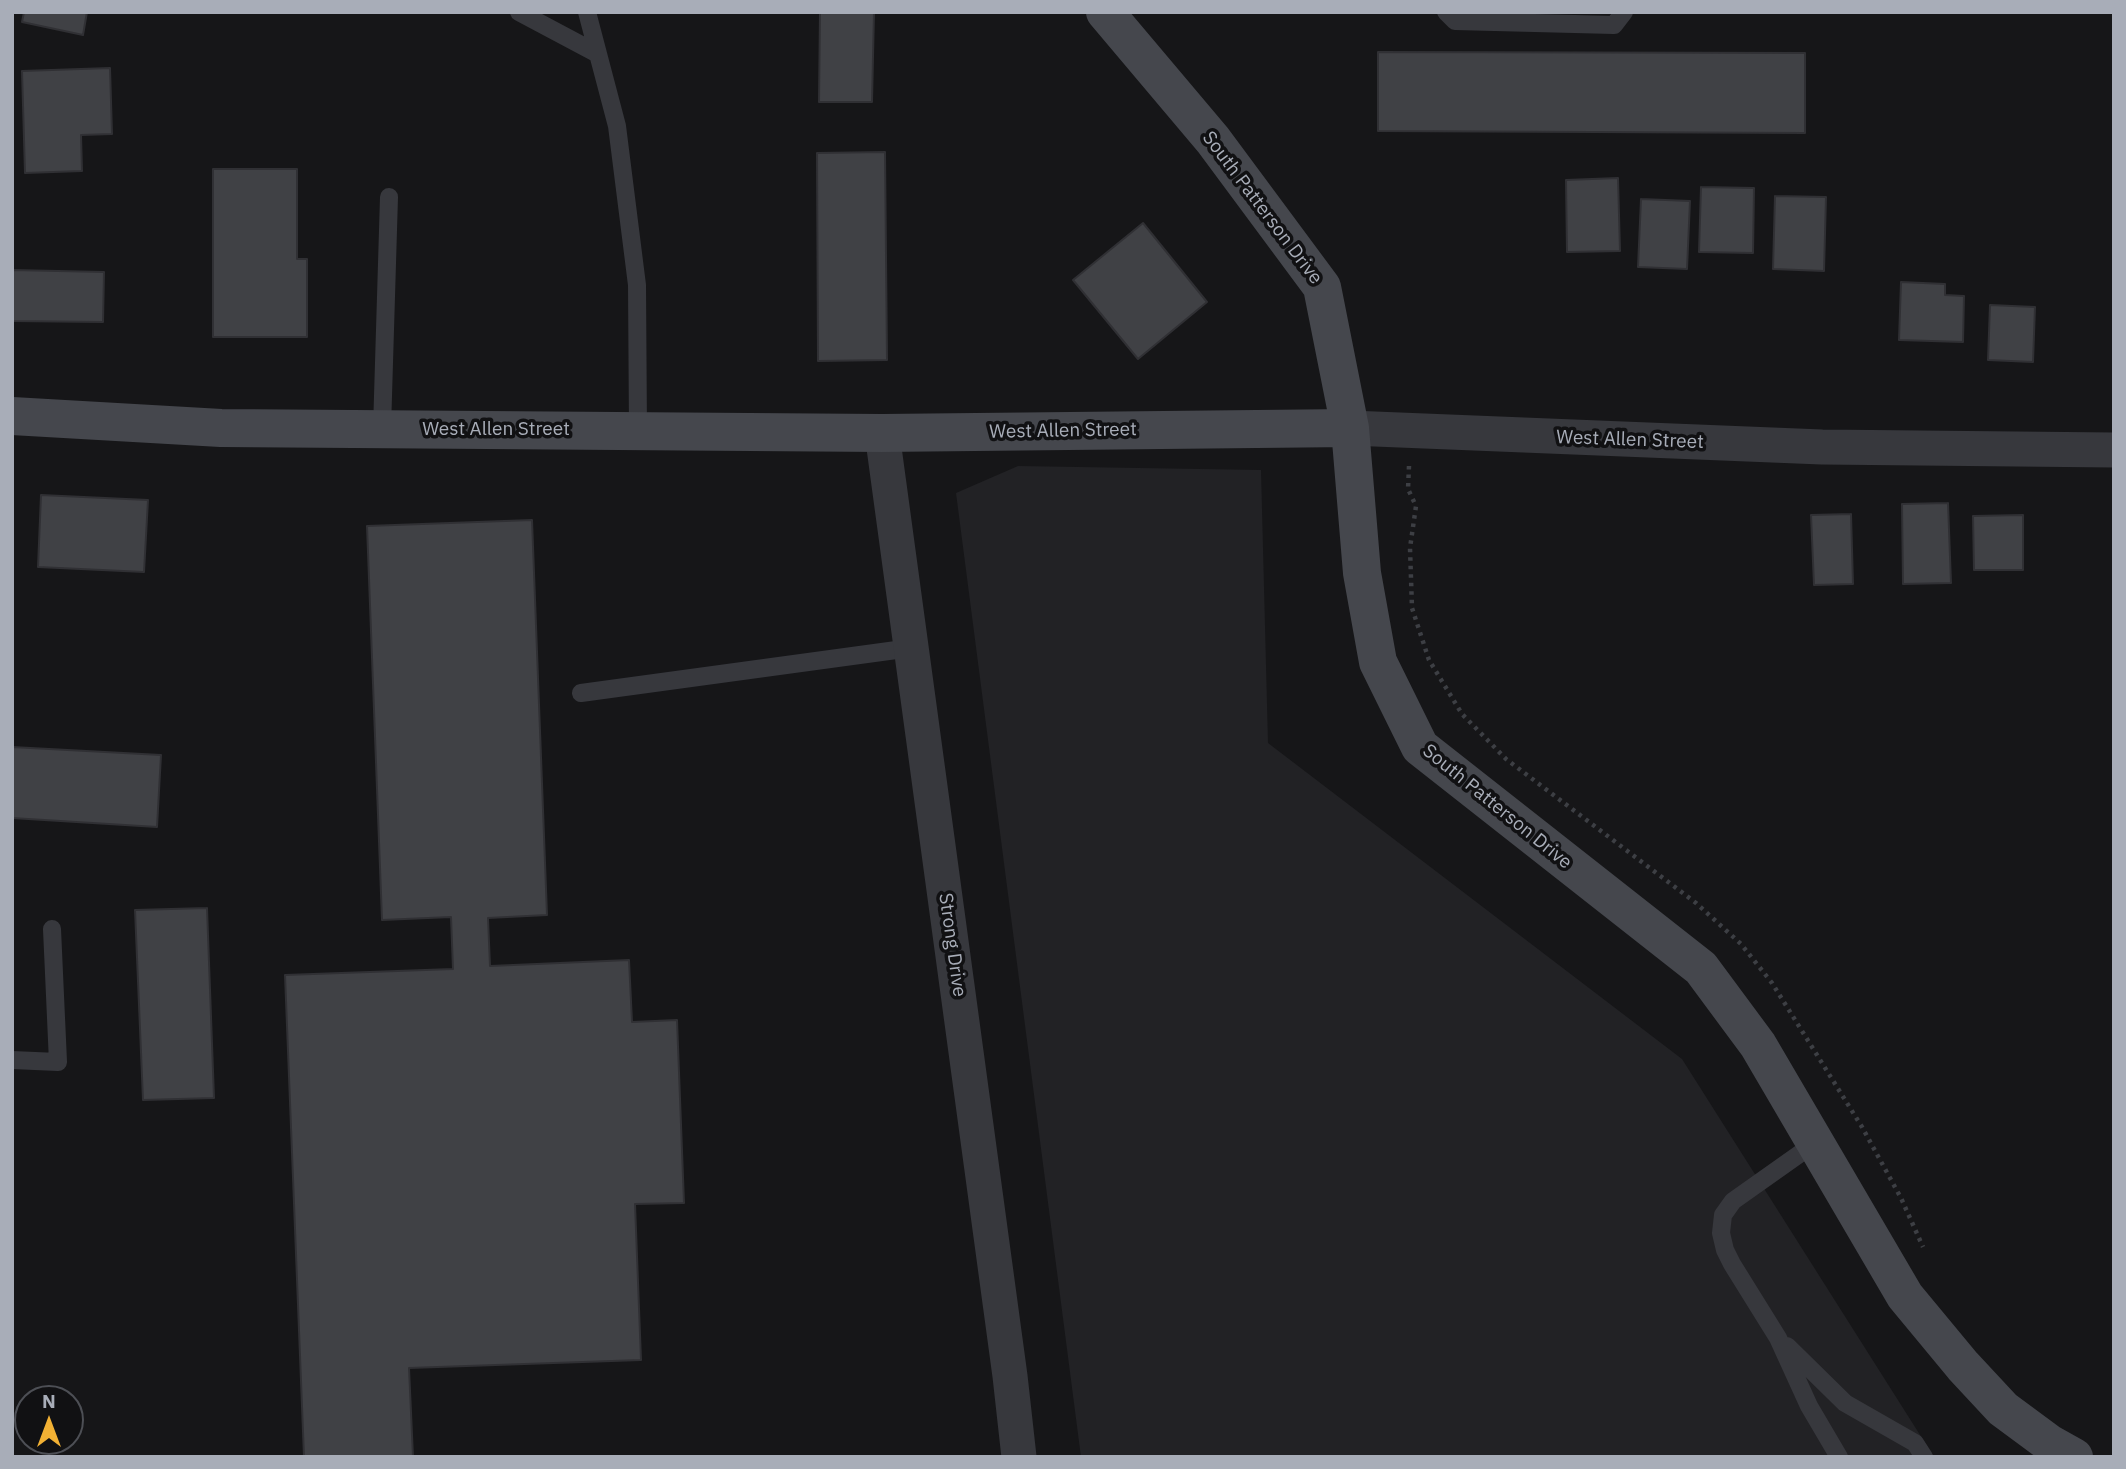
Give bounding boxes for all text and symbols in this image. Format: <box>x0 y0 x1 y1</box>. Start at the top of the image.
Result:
street label: South Patterson Drive <box>1197 127 1327 289</box>
street label: West Allen Street <box>989 418 1137 444</box>
street label: West Allen Street <box>422 419 570 441</box>
street label: West Allen Street <box>1556 426 1704 454</box>
street label: South Patterson Drive <box>1418 740 1576 874</box>
street label: Strong Drive <box>933 892 971 998</box>
north arrow <box>14 1385 84 1455</box>
text: N <box>42 1389 56 1413</box>

